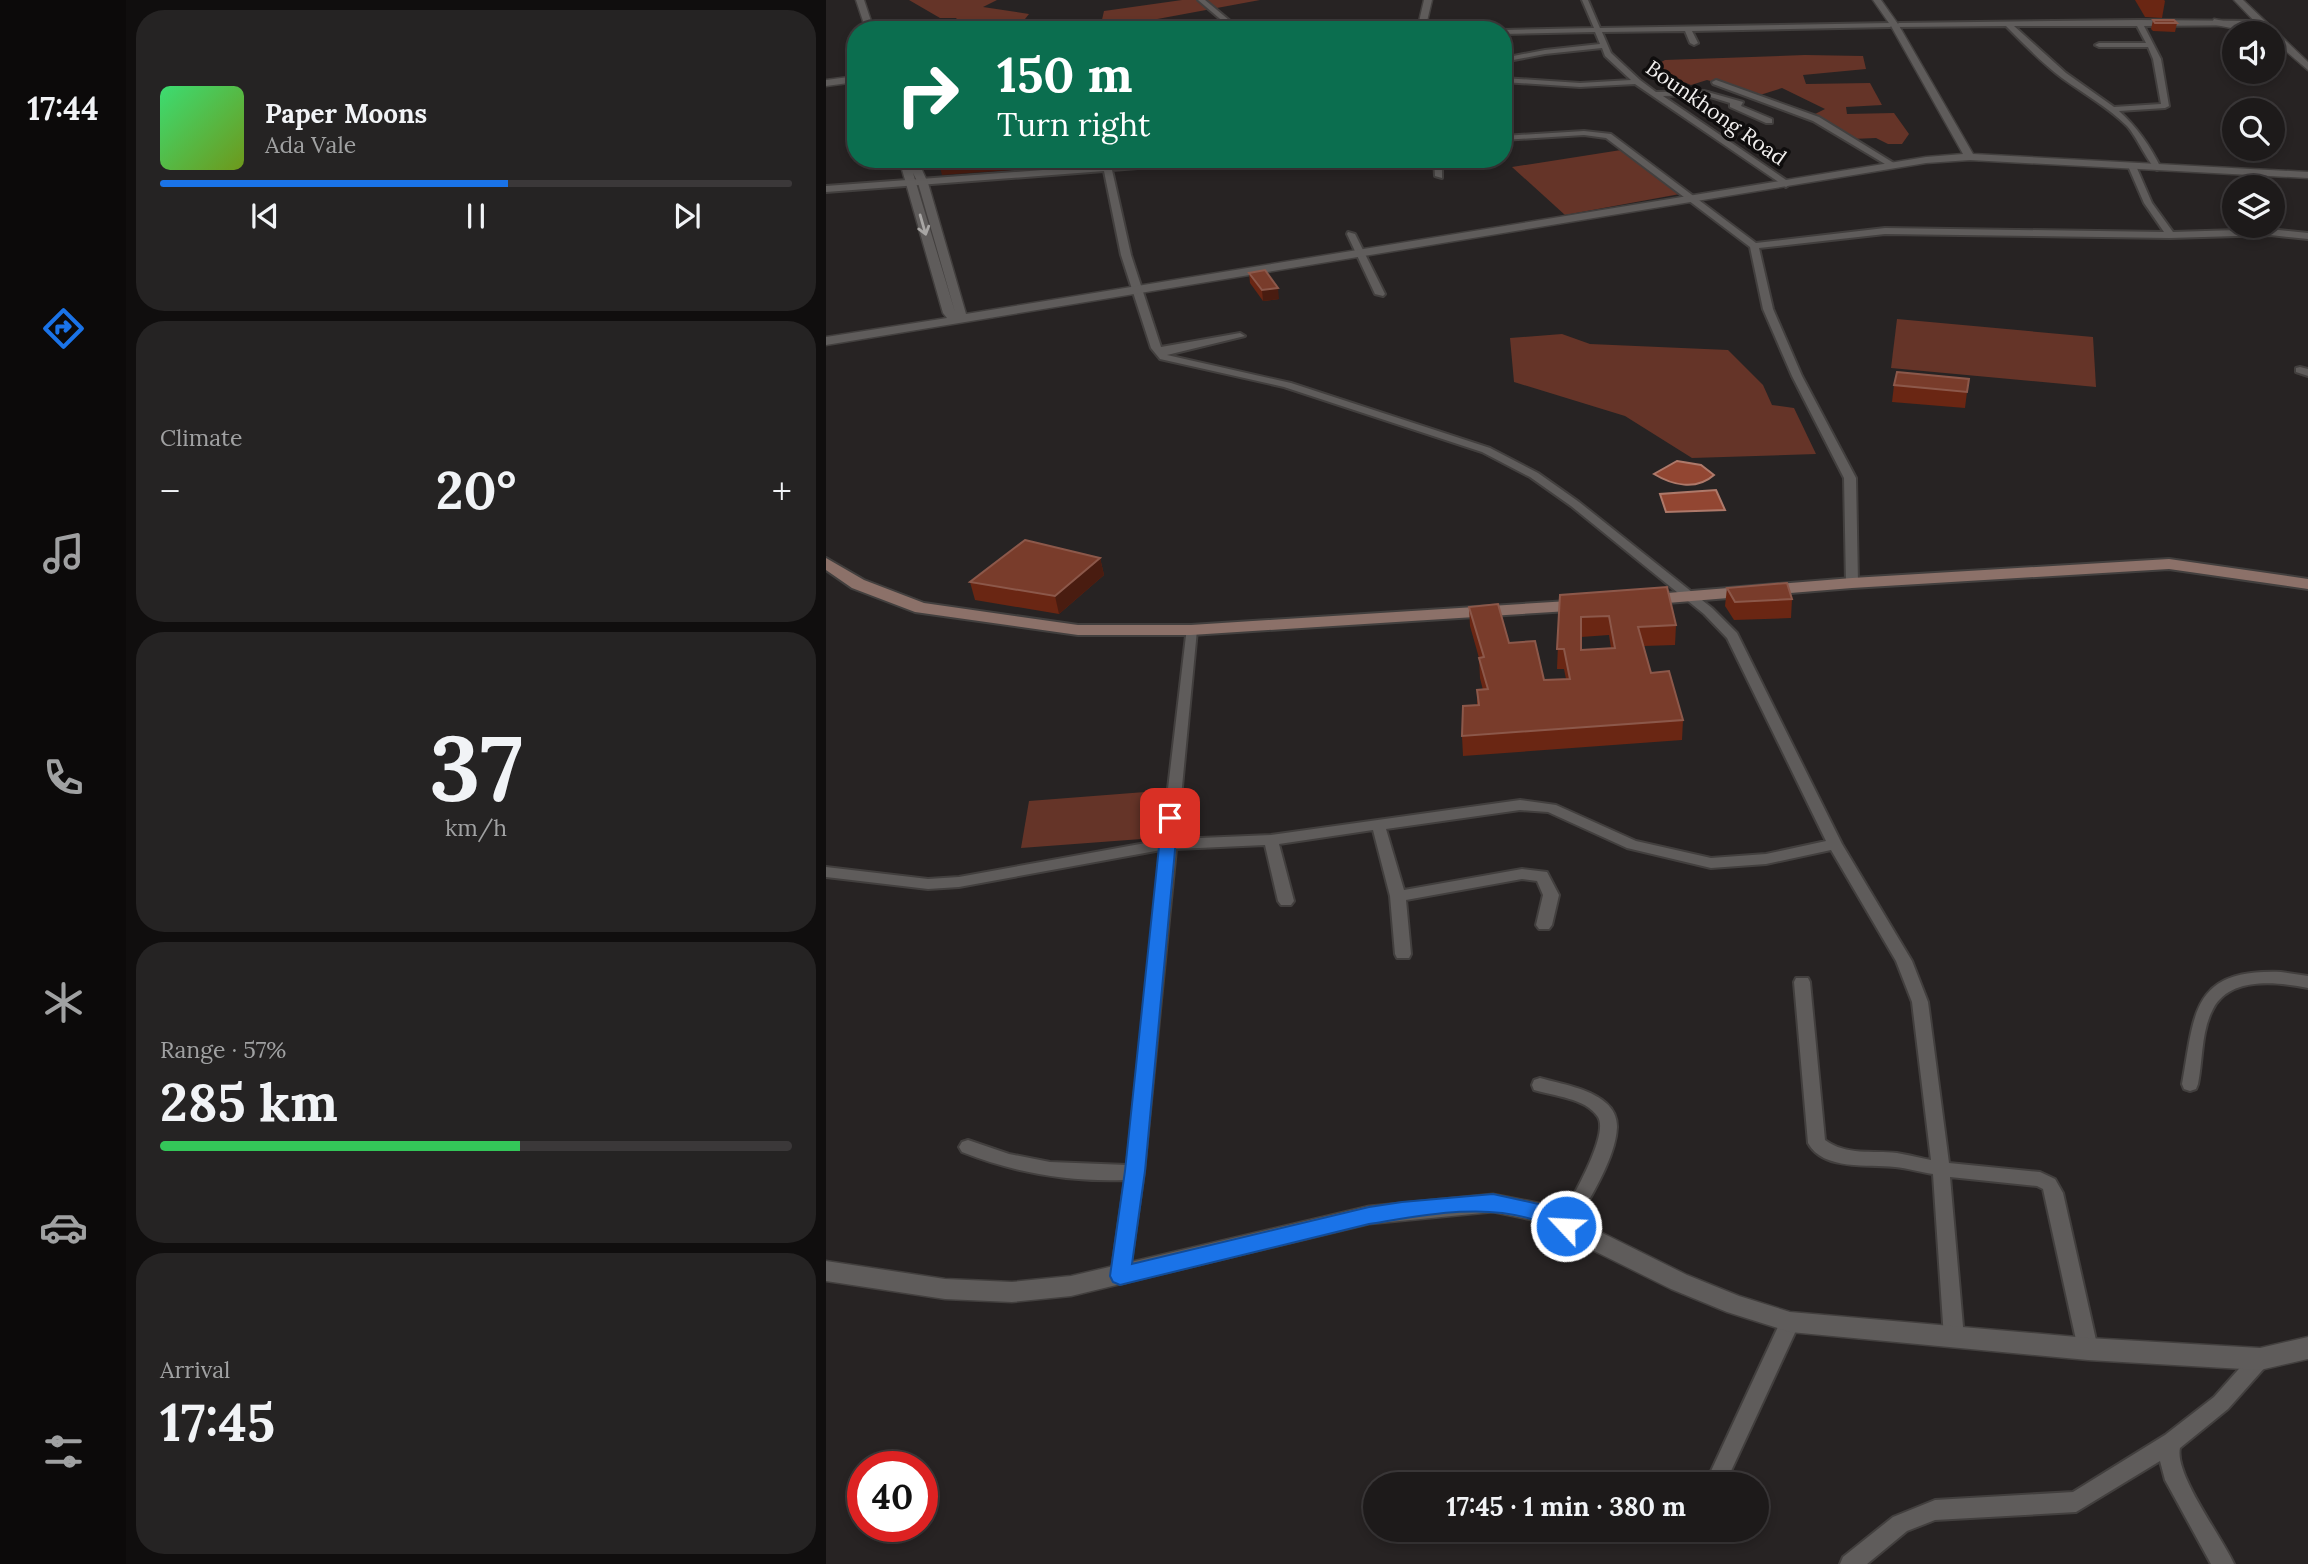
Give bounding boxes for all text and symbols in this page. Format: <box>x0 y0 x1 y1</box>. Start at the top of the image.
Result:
map controls <box>2222 21 2285 238</box>
button: sound <box>2222 21 2285 84</box>
text: 150 m <box>997 43 1133 105</box>
icon: right <box>882 49 973 140</box>
street label: Bounkhong Road <box>1641 54 1792 171</box>
text: 17:44 <box>27 88 99 129</box>
text: Paper Moons <box>265 97 427 130</box>
button: search <box>2222 98 2285 161</box>
text: Turn right <box>997 104 1150 145</box>
text: Ada Vale <box>265 130 356 159</box>
button: layers <box>2222 175 2285 238</box>
icon: previous <box>246 197 284 235</box>
icon: pause <box>457 197 495 235</box>
icon: next <box>668 197 706 235</box>
one-way arrow <box>918 213 931 235</box>
icon: directions <box>39 304 88 353</box>
text: Climate <box>160 423 242 452</box>
text: 20° <box>436 457 516 523</box>
text: − <box>160 467 180 515</box>
text: + <box>772 467 792 515</box>
icon: music <box>39 529 88 578</box>
text: 37 <box>429 709 523 826</box>
icon: phone <box>39 753 88 802</box>
pin <box>1140 788 1200 848</box>
icon: arrive <box>1151 799 1189 837</box>
text: km/h <box>445 813 507 842</box>
icon: climate <box>39 978 88 1027</box>
text: Range · 57% <box>160 1035 286 1064</box>
text: 285 km <box>160 1069 338 1135</box>
position arrow <box>1529 1189 1603 1263</box>
icon: car <box>39 1203 88 1252</box>
text: Arrival <box>160 1355 230 1384</box>
text: 17:45 <box>160 1389 275 1455</box>
icon: filters <box>39 1427 88 1476</box>
speed limit sign: 40 <box>847 1451 938 1542</box>
text: 17:45 · 1 min · 380 m <box>1446 1490 1686 1523</box>

